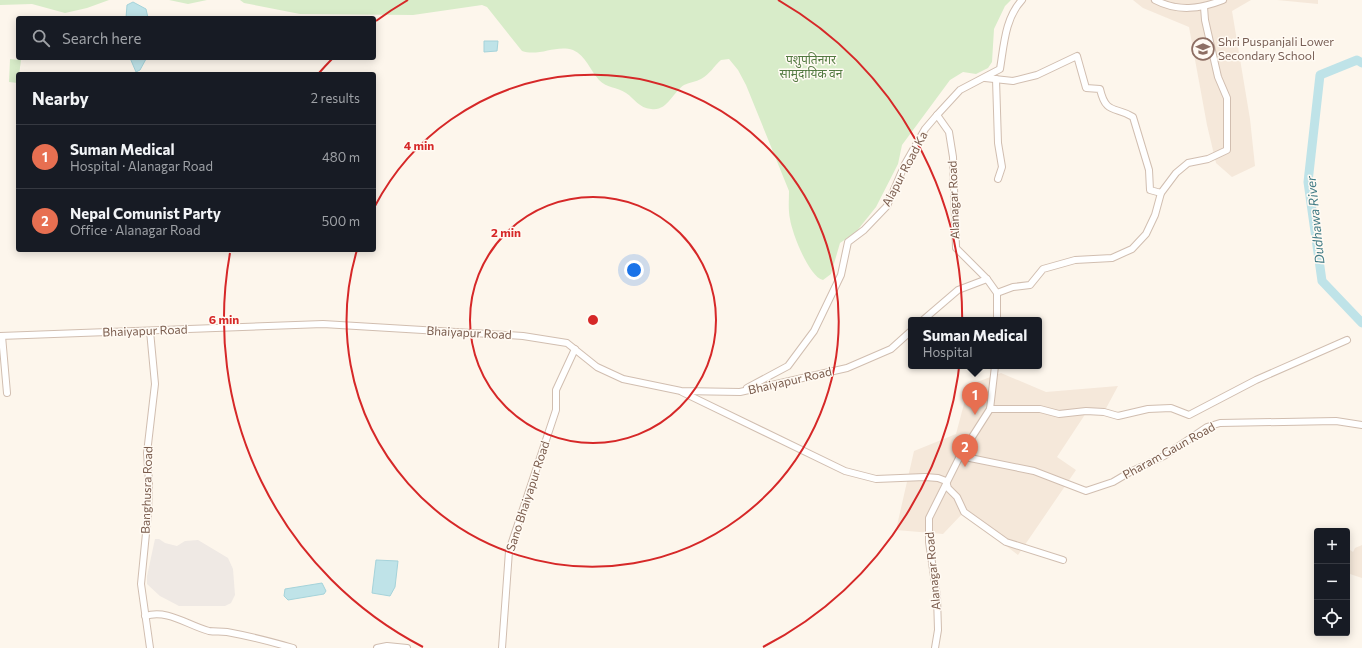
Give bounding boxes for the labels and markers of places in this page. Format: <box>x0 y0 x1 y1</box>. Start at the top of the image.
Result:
place label: Shri Puspanjali Lower Secondary School <box>1218 34 1334 62</box>
school or university icon: Shri Puspanjali Lower Secondary School <box>1190 36 1216 62</box>
centre of rings <box>586 313 600 327</box>
pin: 1 <box>962 382 988 415</box>
pin: 2 <box>952 434 978 467</box>

